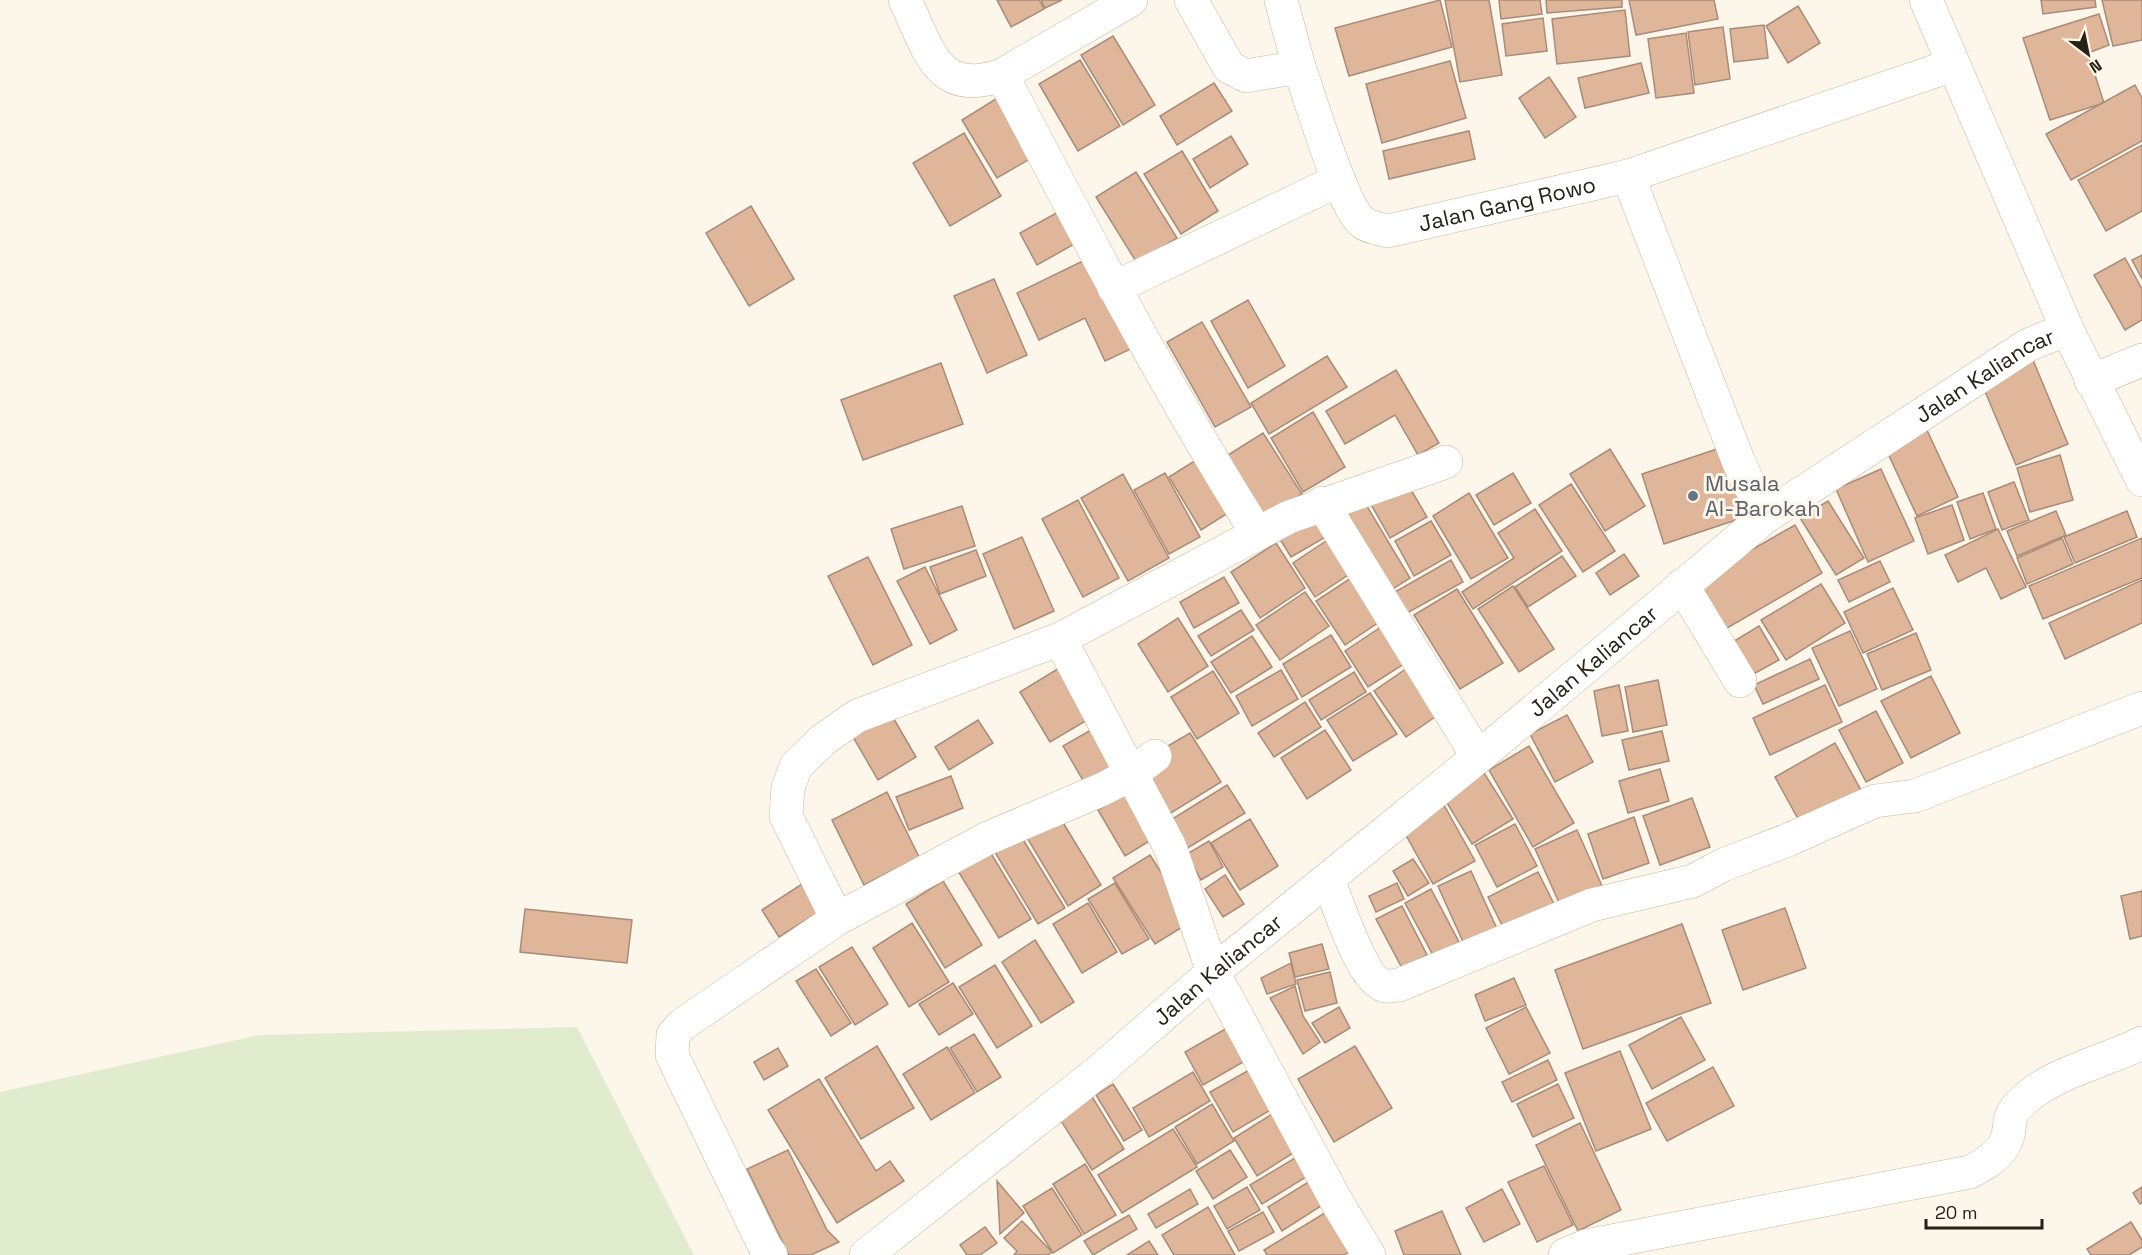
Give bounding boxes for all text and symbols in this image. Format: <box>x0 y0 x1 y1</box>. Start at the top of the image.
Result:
north arrow <box>2058 24 2118 84</box>
text: N <box>2086 55 2106 78</box>
street label: Jalan Gang Rowo <box>1416 170 1598 238</box>
street label: Jalan Kaliancar <box>1910 322 2059 429</box>
place label: Musala Al-Barokah <box>1705 469 1821 522</box>
marker: Musala Al-Barokah <box>1686 489 1700 503</box>
street label: Jalan Kaliancar <box>1523 599 1663 723</box>
street label: Jalan Kaliancar <box>1147 908 1288 1032</box>
scale bar <box>1926 1192 2042 1230</box>
text: 20 m <box>1935 1201 1978 1224</box>

